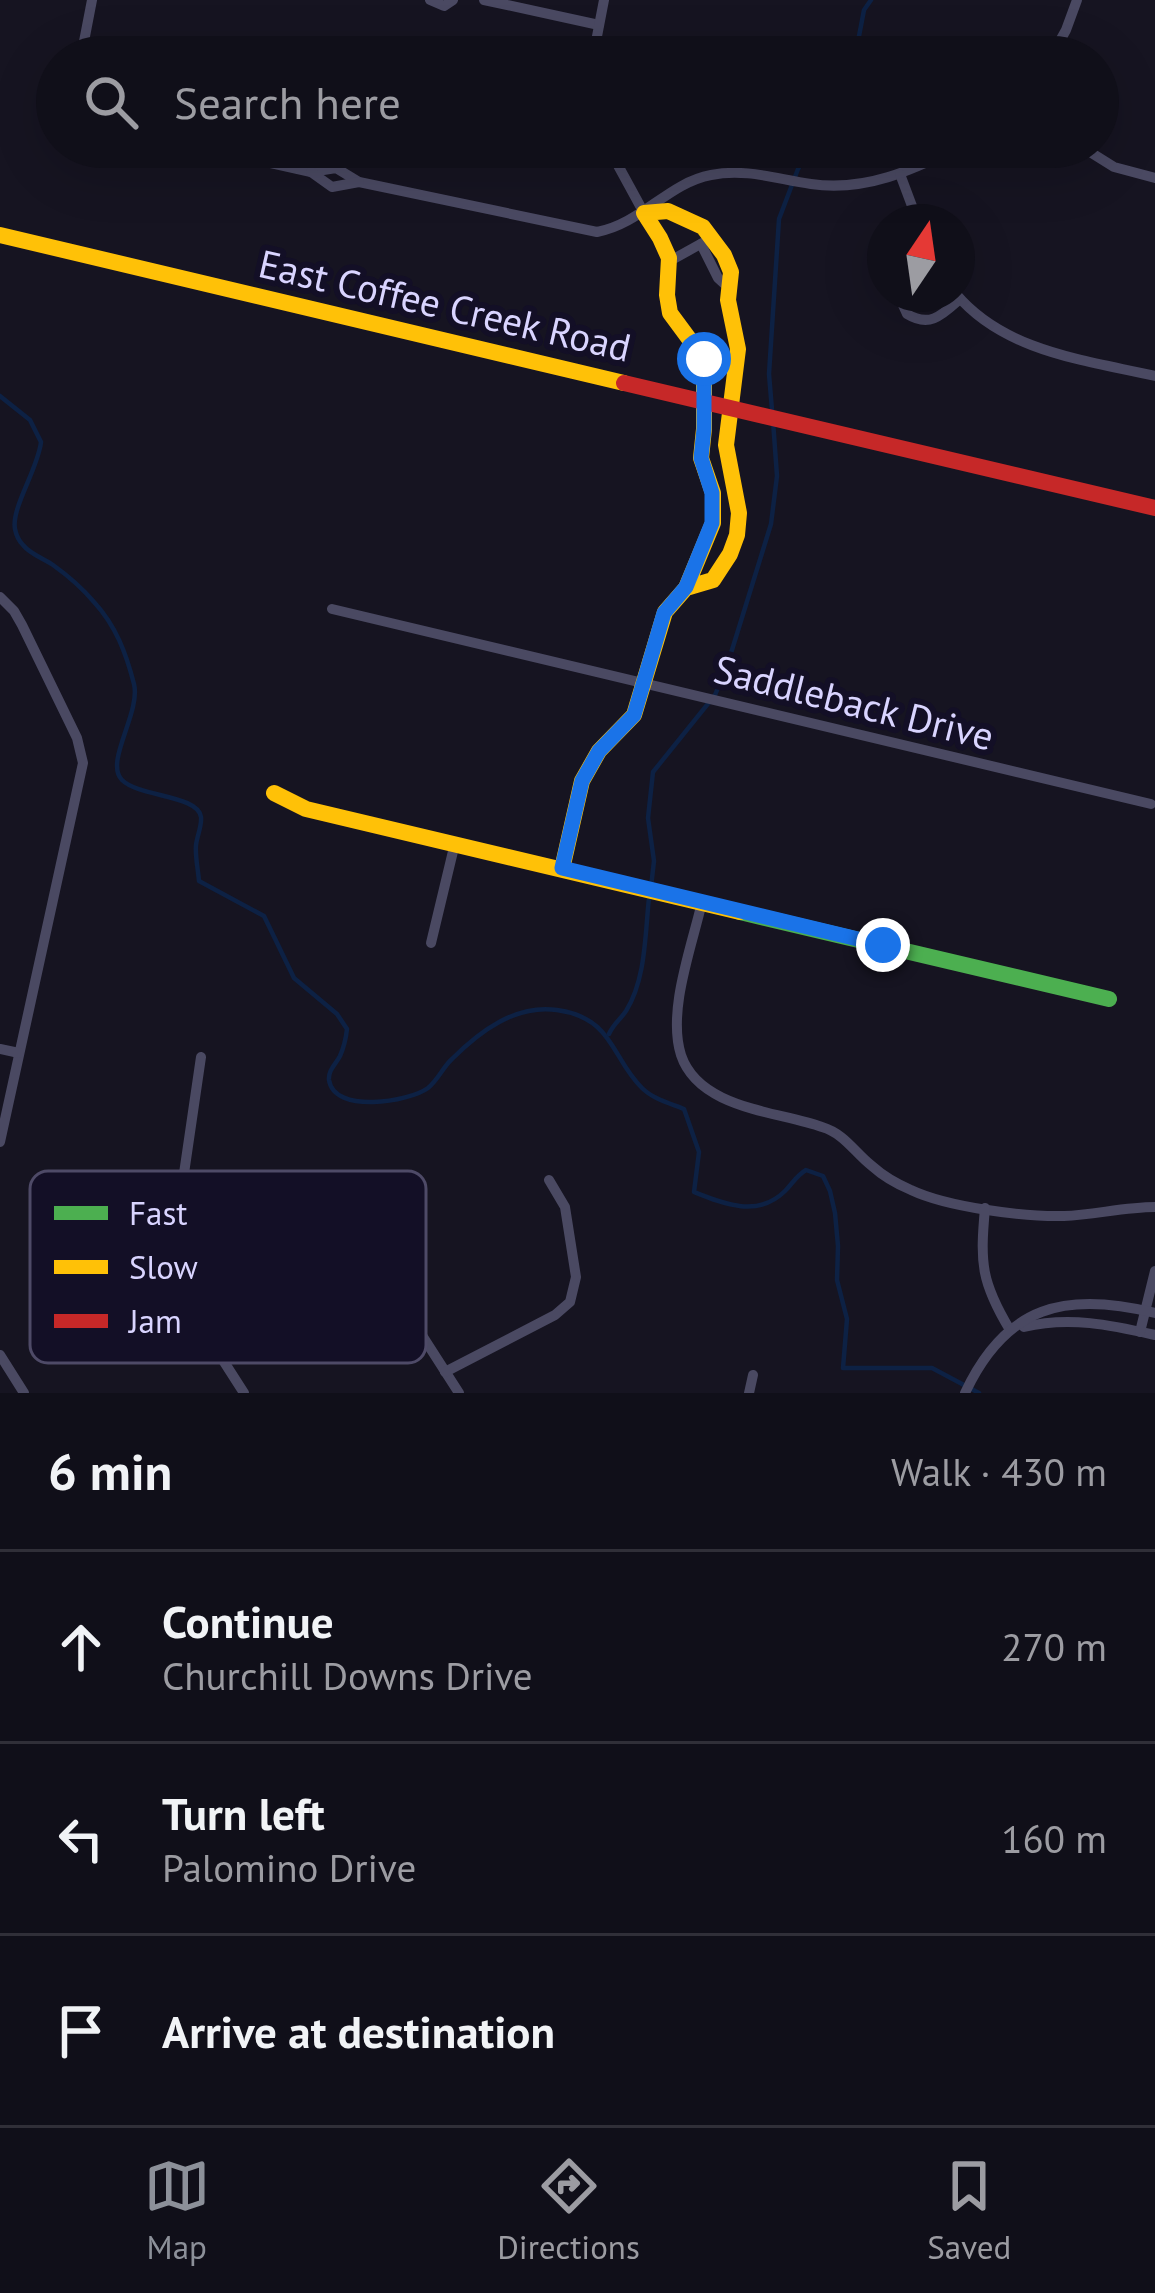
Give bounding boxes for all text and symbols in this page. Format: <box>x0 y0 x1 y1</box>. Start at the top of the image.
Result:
search box <box>36 36 1119 168</box>
icon: search <box>78 69 144 135</box>
text: Search here <box>174 73 401 131</box>
north arrow <box>867 204 975 312</box>
street label: East Coffee Creek Road <box>254 237 636 373</box>
route start <box>677 332 731 386</box>
street label: Saddleback Drive <box>709 643 999 761</box>
route end <box>856 918 910 972</box>
legend <box>30 1171 426 1363</box>
text: Fast <box>129 1191 188 1234</box>
text: Slow <box>129 1245 198 1288</box>
text: Jam <box>127 1299 182 1342</box>
text: 6 min <box>48 1438 172 1504</box>
text: Walk · 430 m <box>891 1446 1107 1497</box>
text: Continue <box>162 1592 334 1650</box>
icon: ahead <box>48 1614 114 1680</box>
text: 270 m <box>1001 1621 1107 1672</box>
text: Churchill Downs Drive <box>162 1650 533 1701</box>
text: Turn left <box>162 1784 325 1842</box>
icon: left <box>48 1806 114 1872</box>
text: 160 m <box>1001 1813 1107 1864</box>
text: Palomino Drive <box>162 1842 416 1893</box>
icon: arrive <box>48 1998 114 2064</box>
text: Arrive at destination <box>162 2002 555 2060</box>
tab: Map <box>144 2153 210 2268</box>
tab: Directions <box>497 2153 640 2268</box>
tab: Saved <box>927 2153 1011 2268</box>

